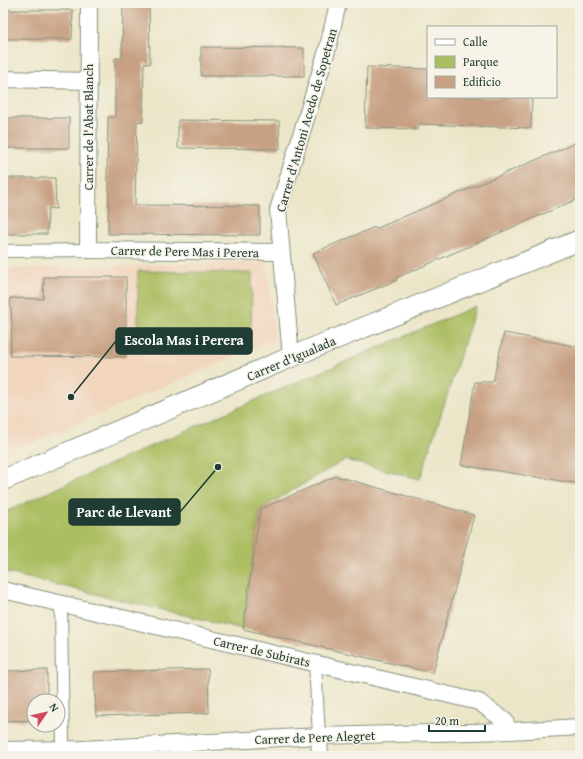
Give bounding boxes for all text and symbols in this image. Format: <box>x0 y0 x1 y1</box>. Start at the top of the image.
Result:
street label: Carrer d'Antoni Acedo de Sopetran <box>271 26 342 214</box>
legend <box>427 26 557 98</box>
text: Calle <box>463 33 488 50</box>
text: Parque <box>463 53 499 70</box>
street label: Carrer de l'Abat Blanch <box>79 63 98 190</box>
text: Edificio <box>463 73 501 90</box>
street label: Carrer de Pere Mas i Perera <box>111 241 260 262</box>
callout: Escola Mas i Perera <box>116 328 252 354</box>
text: Escola Mas i Perera <box>124 330 244 350</box>
street label: Carrer d'Igualada <box>244 331 339 386</box>
callout: Parc de Llevant <box>69 499 180 525</box>
text: Parc de Llevant <box>76 502 172 522</box>
street label: Carrer de Subirats <box>212 631 312 672</box>
north arrow <box>26 693 66 733</box>
text: N <box>46 700 63 715</box>
scale bar <box>429 707 485 733</box>
text: 20 m <box>435 712 459 729</box>
street label: Carrer de Pere Alegret <box>254 726 376 749</box>

